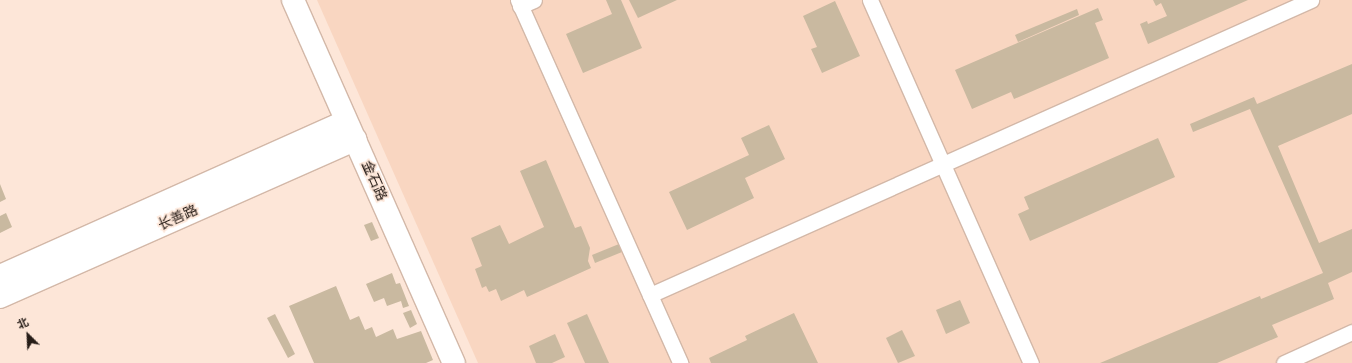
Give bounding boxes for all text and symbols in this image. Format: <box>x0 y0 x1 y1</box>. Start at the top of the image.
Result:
street label: 金石路 <box>358 158 390 204</box>
street label: 长善路 <box>155 202 201 234</box>
north arrow <box>8 315 48 355</box>
text: 北 <box>15 315 31 332</box>

